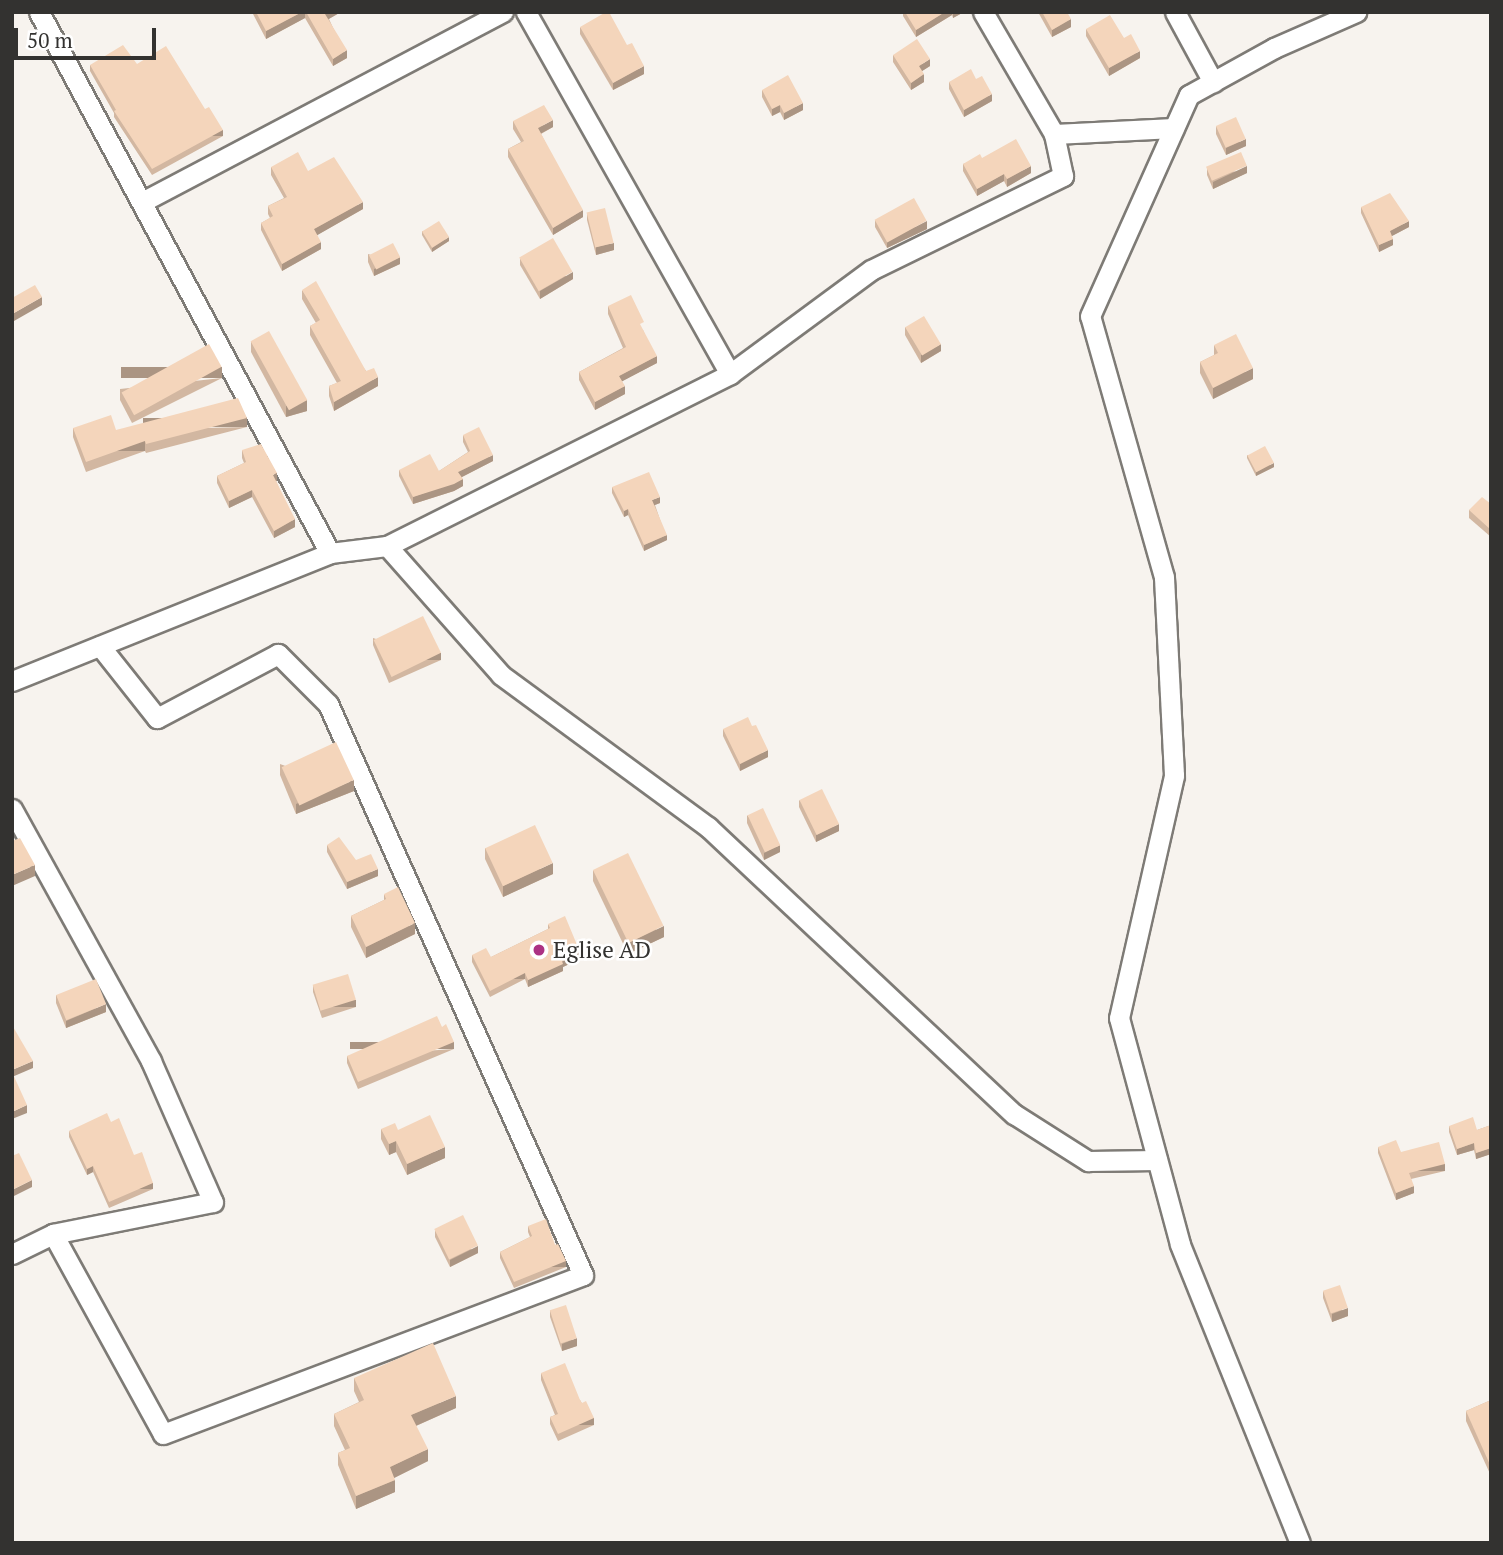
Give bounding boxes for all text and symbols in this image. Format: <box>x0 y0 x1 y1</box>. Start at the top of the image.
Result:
scale bar <box>18 14 159 58</box>
text: 50 m <box>27 26 73 54</box>
place label: Eglise AD <box>553 936 651 964</box>
marker: Eglise AD <box>531 942 547 958</box>

